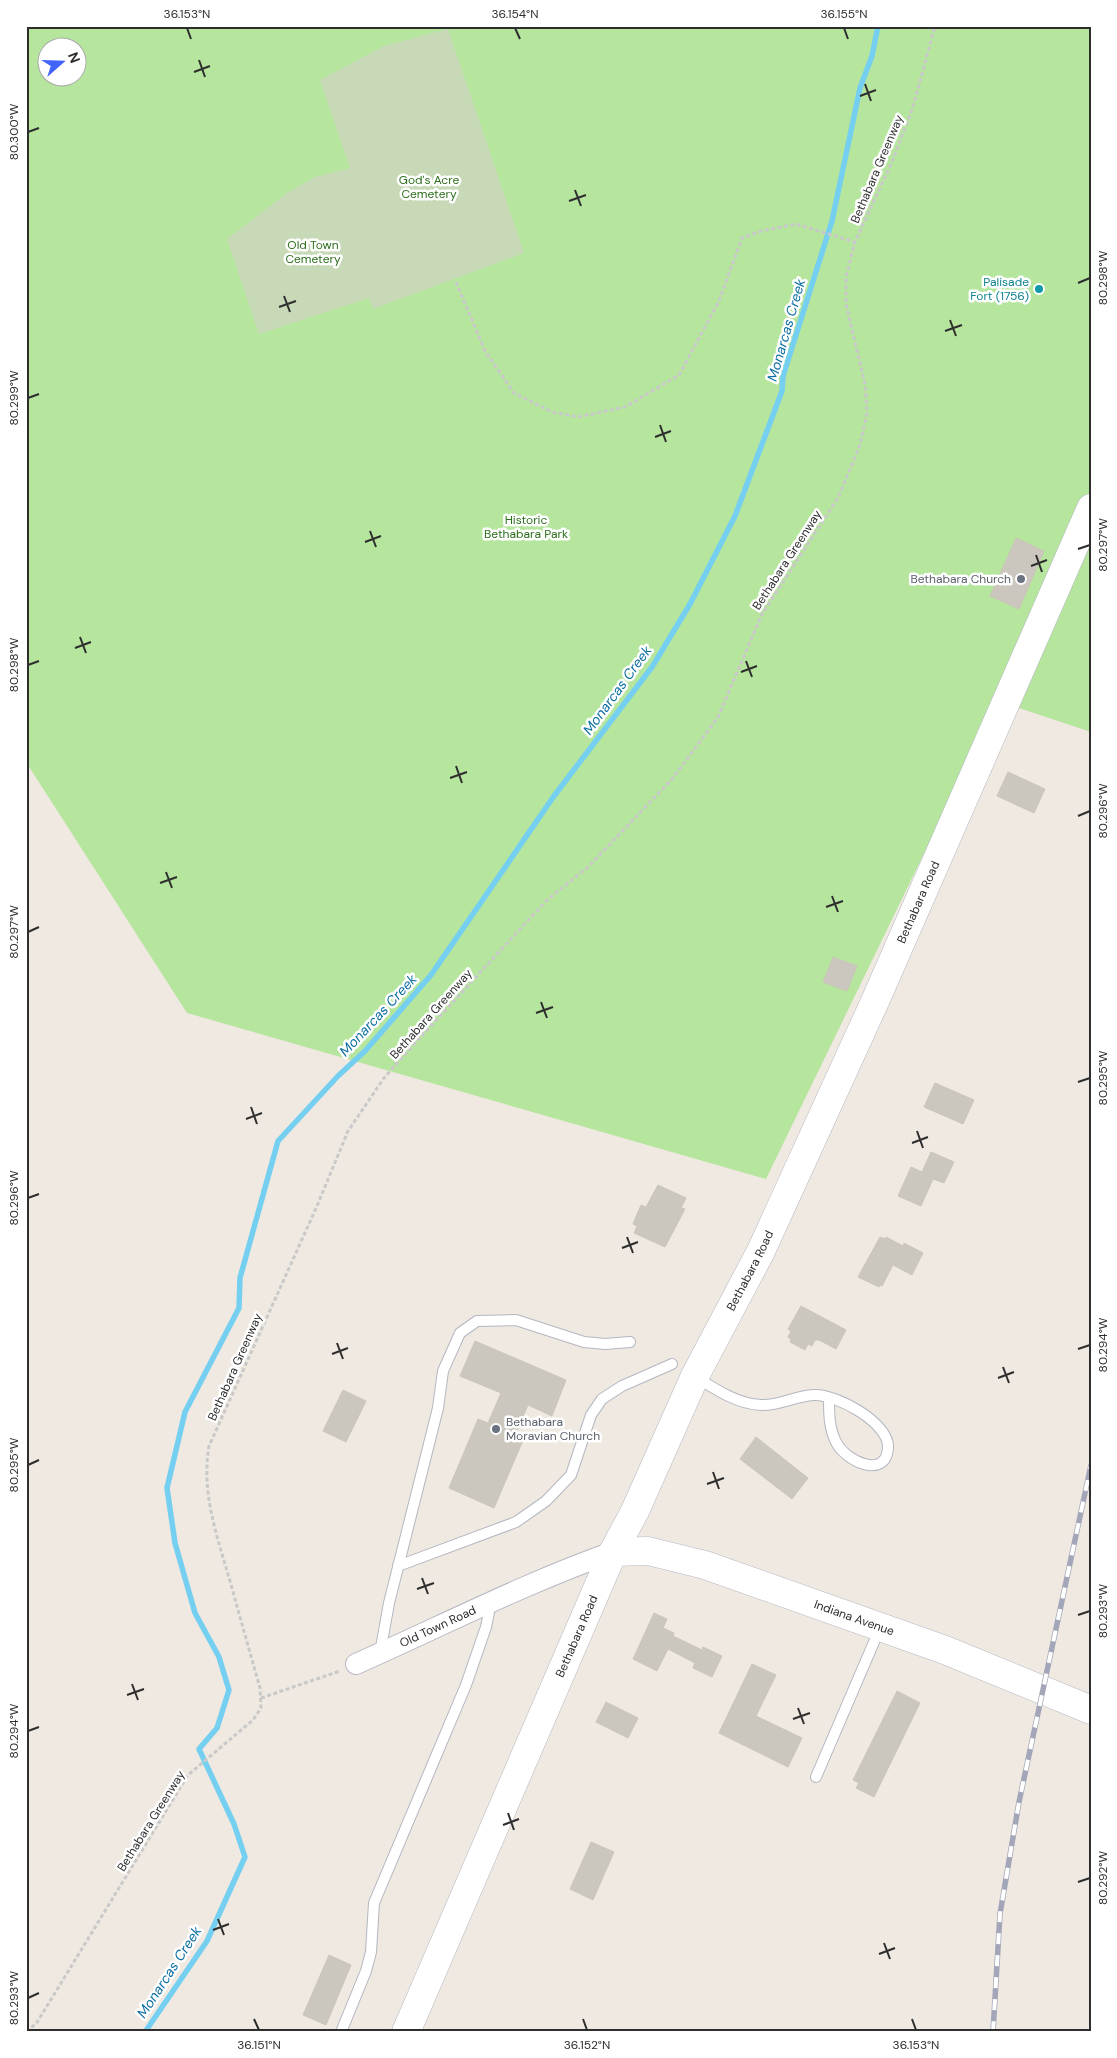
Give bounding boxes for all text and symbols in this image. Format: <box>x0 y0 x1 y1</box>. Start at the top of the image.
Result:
text: 36.153°N <box>164 6 210 22</box>
text: 36.154°N <box>491 6 539 22</box>
text: 36.155°N <box>820 6 868 22</box>
north arrow <box>38 38 88 88</box>
text: N <box>64 50 84 65</box>
text: 80.300°W <box>6 103 22 160</box>
street label: Bethabara Greenway <box>847 112 907 226</box>
park label: God's Acre Cemetery <box>399 172 459 202</box>
park label: Old Town Cemetery <box>285 237 341 267</box>
text: 80.298°W <box>1095 250 1111 305</box>
place label: Palisade Fort (1756) <box>970 274 1029 304</box>
water label: Monarcas Creek <box>763 276 809 383</box>
marker: Palisade Fort (1756) <box>1033 283 1045 295</box>
text: 80.299°W <box>6 370 22 426</box>
street label: Bethabara Greenway <box>749 507 825 613</box>
park label: Historic Bethabara Park <box>484 512 568 542</box>
text: 80.297°W <box>1095 518 1111 572</box>
place label: Bethabara Church <box>910 571 1011 587</box>
marker: Bethabara Church <box>1015 573 1027 585</box>
text: 80.298°W <box>6 637 22 692</box>
water label: Monarcas Creek <box>579 641 656 738</box>
text: 80.296°W <box>1095 783 1111 839</box>
street label: Bethabara Road <box>893 859 943 946</box>
text: 80.297°W <box>6 905 22 959</box>
street label: Bethabara Greenway <box>386 965 476 1062</box>
water label: Monarcas Creek <box>335 970 421 1060</box>
text: 80.295°W <box>1095 1050 1111 1105</box>
text: 80.296°W <box>6 1170 22 1226</box>
street label: Bethabara Road <box>723 1228 777 1314</box>
street label: Bethabara Greenway <box>204 1310 266 1423</box>
text: 80.294°W <box>1095 1317 1111 1372</box>
place label: Bethabara Moravian Church <box>506 1414 600 1444</box>
marker: Bethabara Moravian Church <box>490 1423 502 1435</box>
text: 80.295°W <box>6 1437 22 1492</box>
text: 80.293°W <box>1095 1583 1111 1638</box>
street label: Bethabara Road <box>552 1593 601 1680</box>
street label: Indiana Avenue <box>812 1596 897 1639</box>
street label: Old Town Road <box>397 1602 479 1651</box>
text: 80.294°W <box>6 1703 22 1758</box>
street label: Bethabara Greenway <box>113 1767 189 1874</box>
text: 80.292°W <box>1095 1851 1111 1905</box>
water label: Monarcas Creek <box>133 1922 206 2021</box>
text: 80.293°W <box>6 1970 22 2025</box>
text: 36.151°N <box>237 2037 281 2053</box>
text: 36.152°N <box>564 2037 610 2053</box>
text: 36.153°N <box>893 2037 939 2053</box>

